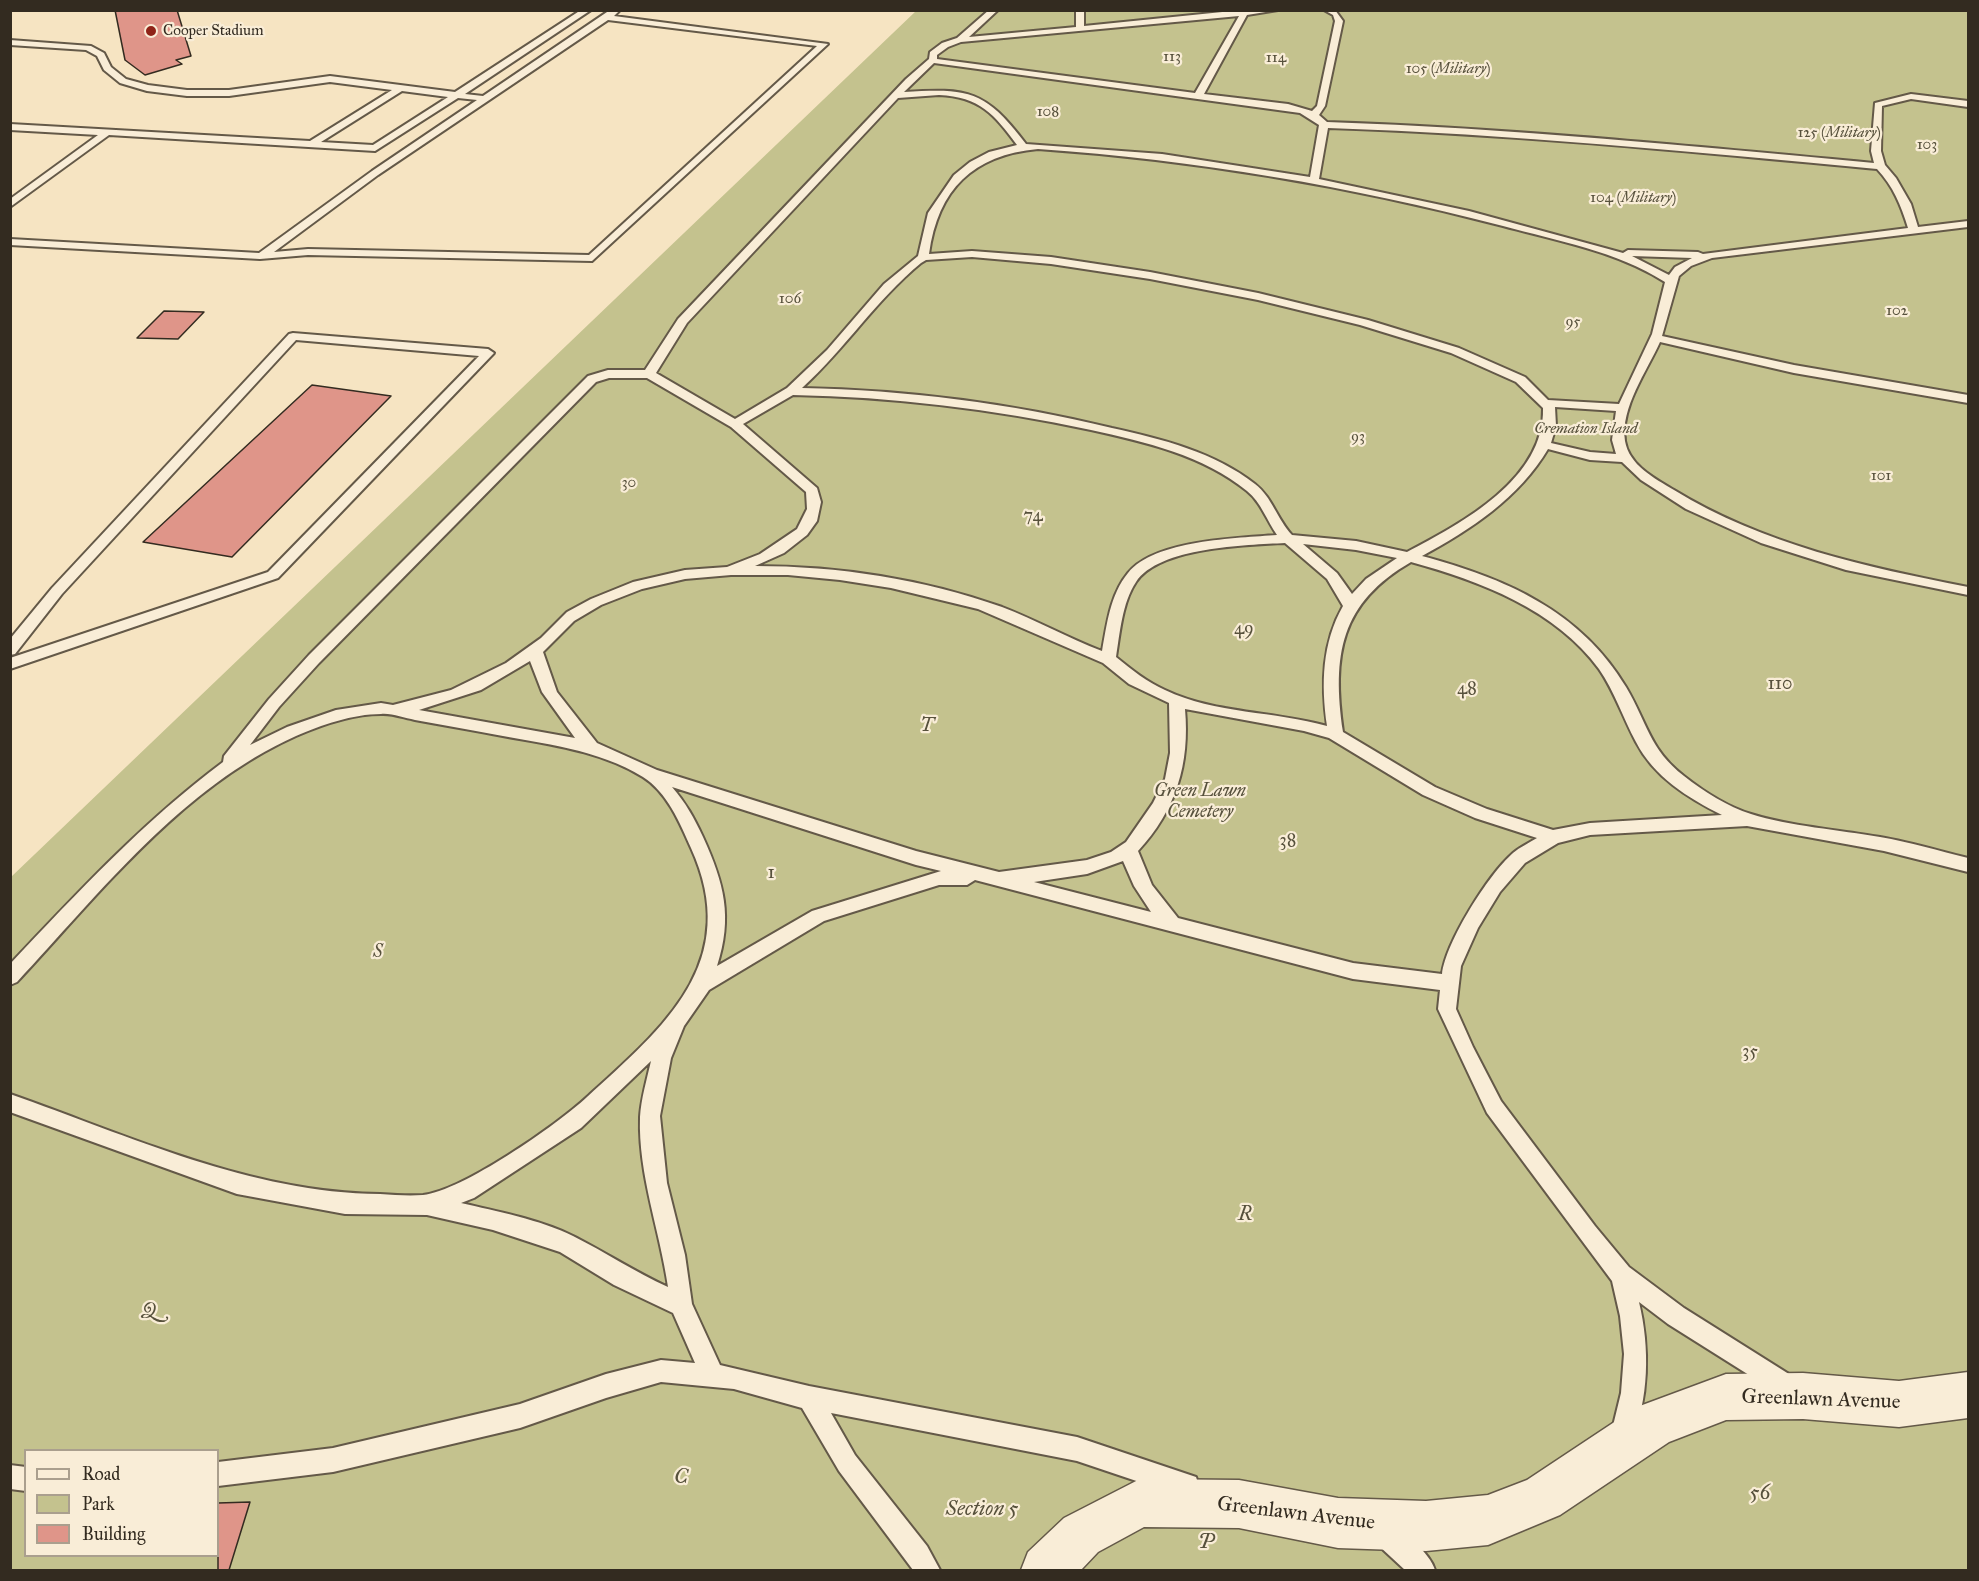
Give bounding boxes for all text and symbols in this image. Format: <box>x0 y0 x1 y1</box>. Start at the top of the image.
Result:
place label: Cooper Stadium <box>163 22 264 40</box>
marker: Cooper Stadium <box>144 24 158 38</box>
park label: 113 <box>1163 48 1181 66</box>
park label: 114 <box>1266 49 1286 67</box>
park label: 105 (Military) <box>1406 60 1490 78</box>
park label: 108 <box>1037 103 1059 121</box>
park label: 125 (Military) <box>1797 124 1881 142</box>
park label: 103 <box>1917 136 1937 154</box>
park label: 104 (Military) <box>1590 189 1676 207</box>
park label: 106 <box>779 290 801 308</box>
park label: 102 <box>1886 302 1908 320</box>
park label: 95 <box>1565 313 1581 331</box>
park label: Cremation Island <box>1534 420 1638 438</box>
park label: 93 <box>1351 428 1365 446</box>
park label: 101 <box>1871 467 1891 485</box>
park label: 30 <box>622 474 636 492</box>
park label: 74 <box>1023 506 1043 528</box>
park label: 49 <box>1234 619 1254 641</box>
park label: 110 <box>1768 674 1792 696</box>
park label: 48 <box>1457 679 1477 701</box>
park label: T <box>920 716 934 738</box>
park label: Green Lawn Cemetery <box>1154 781 1246 824</box>
park label: 38 <box>1280 831 1296 853</box>
park label: 1 <box>767 863 775 885</box>
park label: S <box>373 942 383 964</box>
park label: 35 <box>1742 1042 1758 1064</box>
park label: R <box>1238 1202 1252 1228</box>
park label: Q <box>142 1299 156 1325</box>
street label: Greenlawn Avenue <box>1741 1385 1901 1415</box>
legend <box>24 1449 219 1557</box>
text: Road <box>82 1463 120 1485</box>
park label: C <box>674 1465 688 1491</box>
park label: 56 <box>1750 1481 1770 1507</box>
street label: Greenlawn Avenue <box>1216 1492 1376 1536</box>
text: Park <box>82 1493 115 1515</box>
park label: Section 5 <box>946 1497 1018 1523</box>
text: Building <box>82 1523 145 1545</box>
park label: P <box>1198 1530 1214 1556</box>

